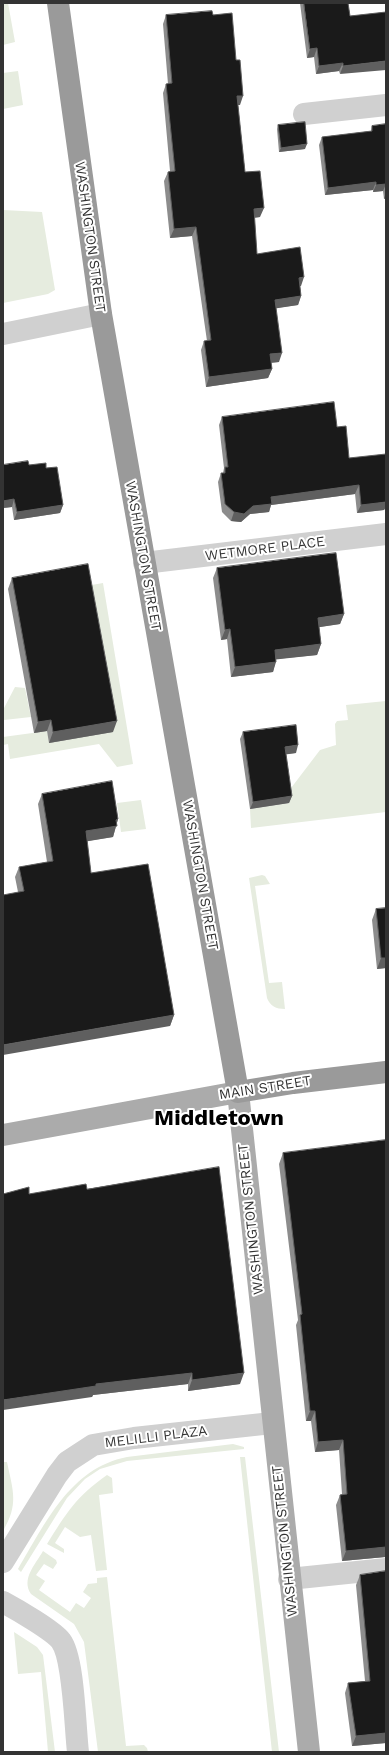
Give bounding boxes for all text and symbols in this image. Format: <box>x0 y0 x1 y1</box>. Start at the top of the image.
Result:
street label: WASHINGTON STREET <box>71 161 109 313</box>
street label: WASHINGTON STREET <box>122 480 164 632</box>
street label: WETMORE PLACE <box>204 533 326 565</box>
street label: WASHINGTON STREET <box>179 799 221 951</box>
street label: MAIN STREET <box>218 1072 312 1104</box>
district label: Middletown <box>154 1106 284 1132</box>
street label: WASHINGTON STREET <box>235 1143 267 1295</box>
street label: MELILLI PLAZA <box>104 1422 208 1452</box>
street label: WASHINGTON STREET <box>269 1465 301 1617</box>

